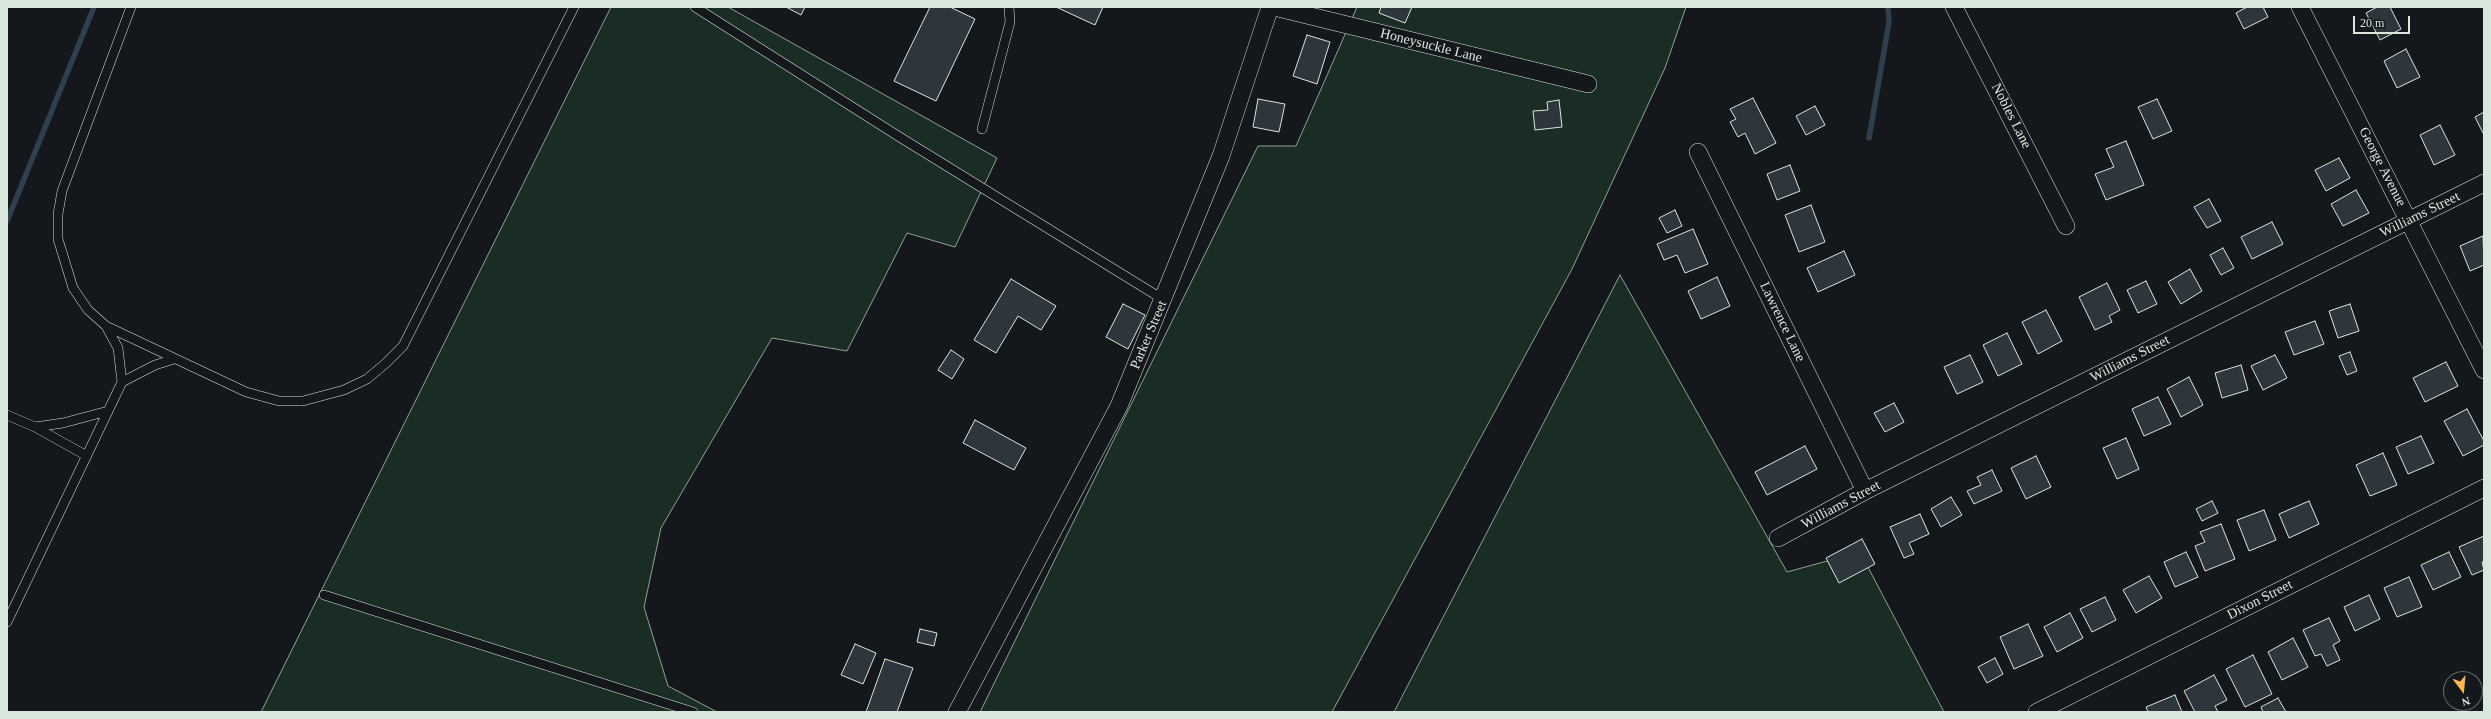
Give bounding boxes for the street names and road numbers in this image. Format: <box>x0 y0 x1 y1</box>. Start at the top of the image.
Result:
street label: Honeysuckle Lane <box>1378 25 1484 67</box>
street label: Nobles Lane <box>1987 80 2035 152</box>
street label: George Avenue <box>2355 124 2409 210</box>
street label: Williams Street <box>2377 188 2463 242</box>
street label: Lawrence Lane <box>1755 279 1809 365</box>
street label: Parker Street <box>1127 298 1171 372</box>
street label: Williams Street <box>2087 332 2173 386</box>
street label: Williams Street <box>1799 477 1883 533</box>
street label: Dixon Street <box>2224 576 2296 624</box>

